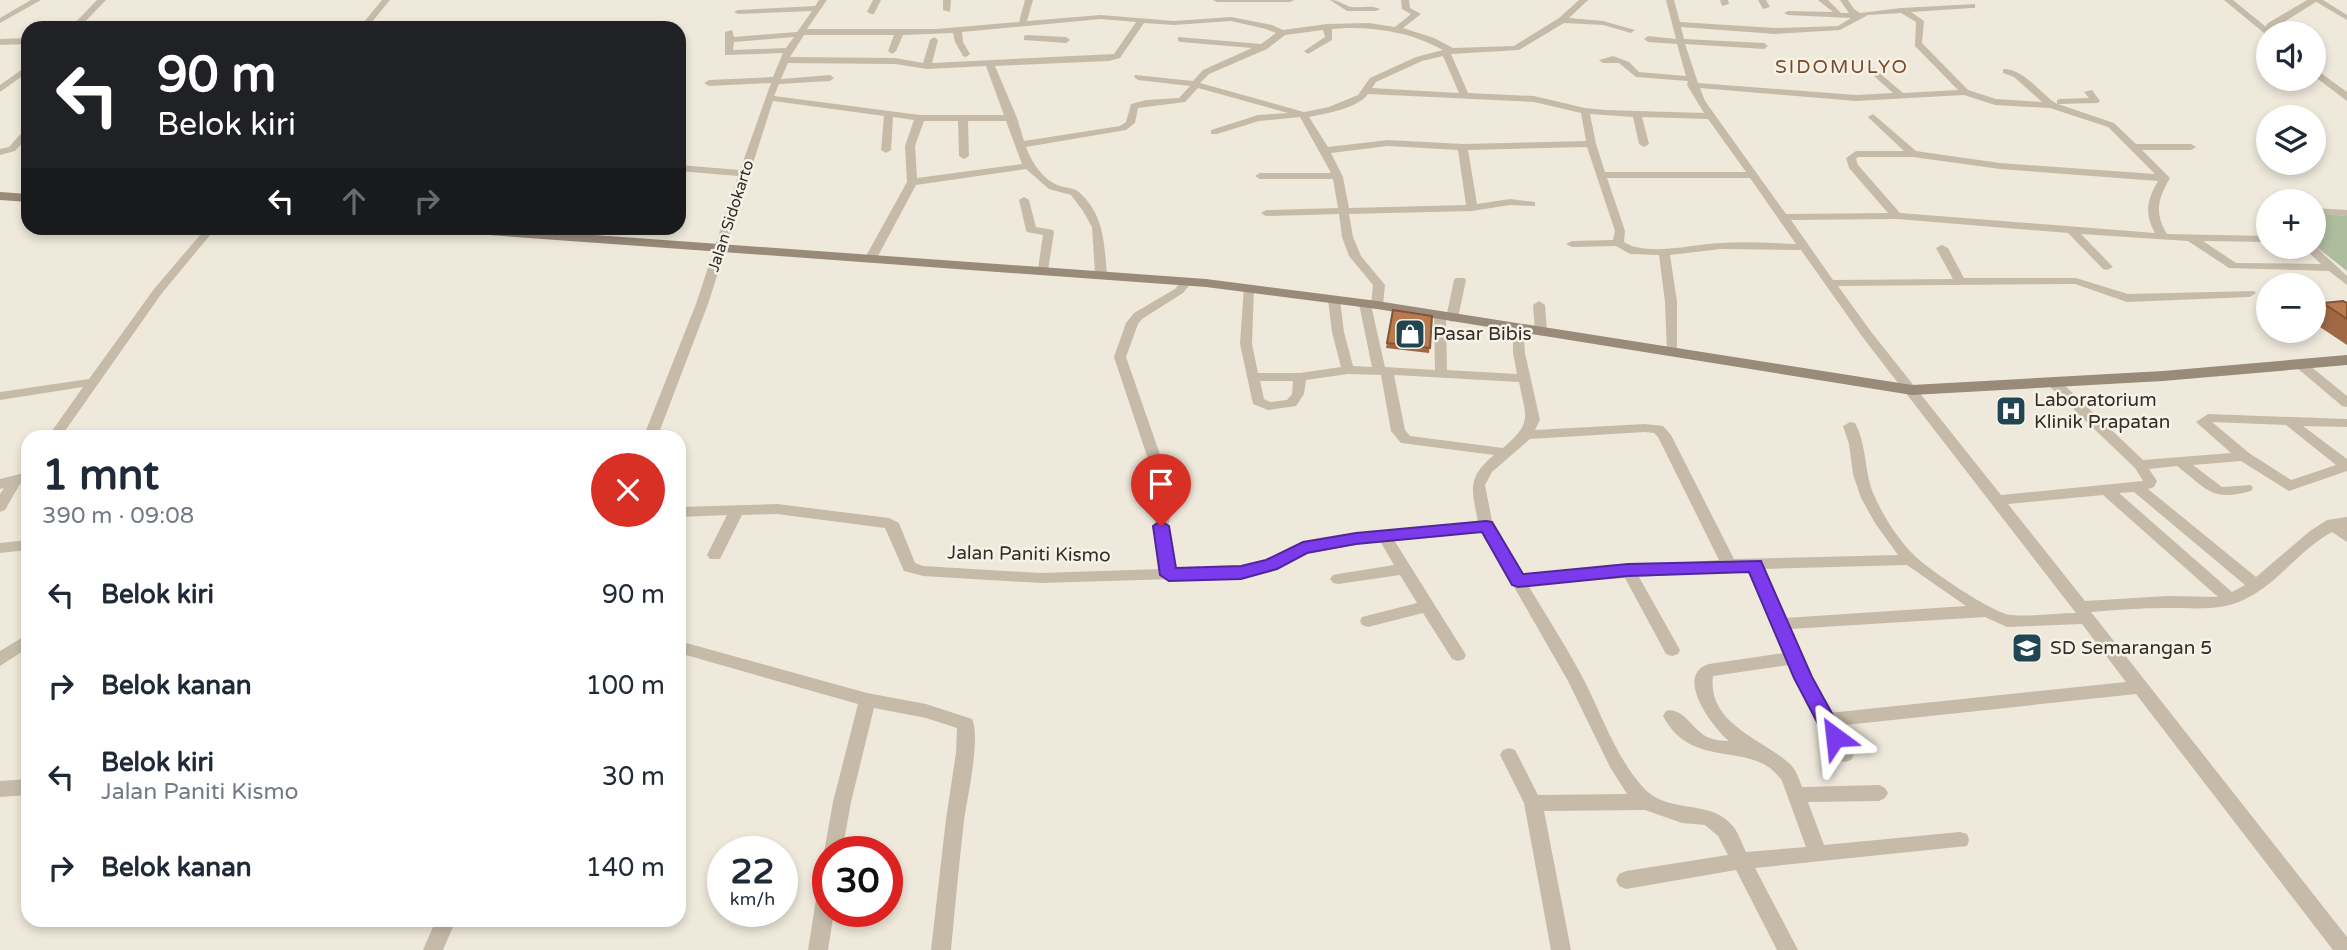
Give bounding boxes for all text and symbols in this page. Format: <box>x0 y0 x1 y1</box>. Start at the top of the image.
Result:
map controls <box>2256 21 2326 343</box>
button: sound <box>2256 21 2326 91</box>
text: 90 m <box>157 46 276 105</box>
icon: left <box>42 49 133 140</box>
district label: SIDOMULYO <box>1775 56 1909 78</box>
button: layers <box>2256 105 2326 175</box>
text: Belok kiri <box>157 106 296 144</box>
street label: Jalan Sidokarto <box>704 158 758 274</box>
icon: left <box>262 182 300 220</box>
icon: ahead <box>335 182 373 220</box>
icon: right <box>408 182 446 220</box>
button: + <box>2256 189 2326 259</box>
button: − <box>2256 273 2326 343</box>
shop icon: Pasar Bibis <box>1393 317 1427 351</box>
place label: Pasar Bibis <box>1433 323 1532 345</box>
place label: Laboratorium Klinik Prapatan <box>2034 389 2170 433</box>
hospital icon: Laboratorium Klinik Prapatan <box>1994 394 2028 428</box>
text: 1 mnt <box>42 450 159 501</box>
button: close <box>591 453 665 527</box>
pin <box>1131 454 1191 526</box>
icon: arrive <box>1142 465 1180 503</box>
text: 390 m · 09:08 <box>42 502 194 530</box>
street label: Jalan Paniti Kismo <box>947 542 1111 566</box>
icon: left <box>42 576 80 614</box>
text: Belok kiri <box>101 579 214 610</box>
text: 90 m <box>602 579 665 610</box>
school or university icon: SD Semarangan 5 <box>2010 631 2044 665</box>
place label: SD Semarangan 5 <box>2050 637 2212 659</box>
icon: right <box>42 667 80 705</box>
text: Belok kanan <box>101 670 252 701</box>
text: 100 m <box>585 670 665 701</box>
position arrow <box>1798 700 1872 774</box>
text: Belok kiri <box>101 747 214 778</box>
icon: left <box>42 758 80 796</box>
text: 30 m <box>602 761 665 792</box>
text: Jalan Paniti Kismo <box>101 778 299 806</box>
speed limit sign: 30 <box>812 836 903 927</box>
icon: right <box>42 849 80 887</box>
text: 22 <box>731 851 774 893</box>
text: Belok kanan <box>101 852 252 883</box>
text: 140 m <box>585 852 665 883</box>
text: km/h <box>730 888 775 910</box>

